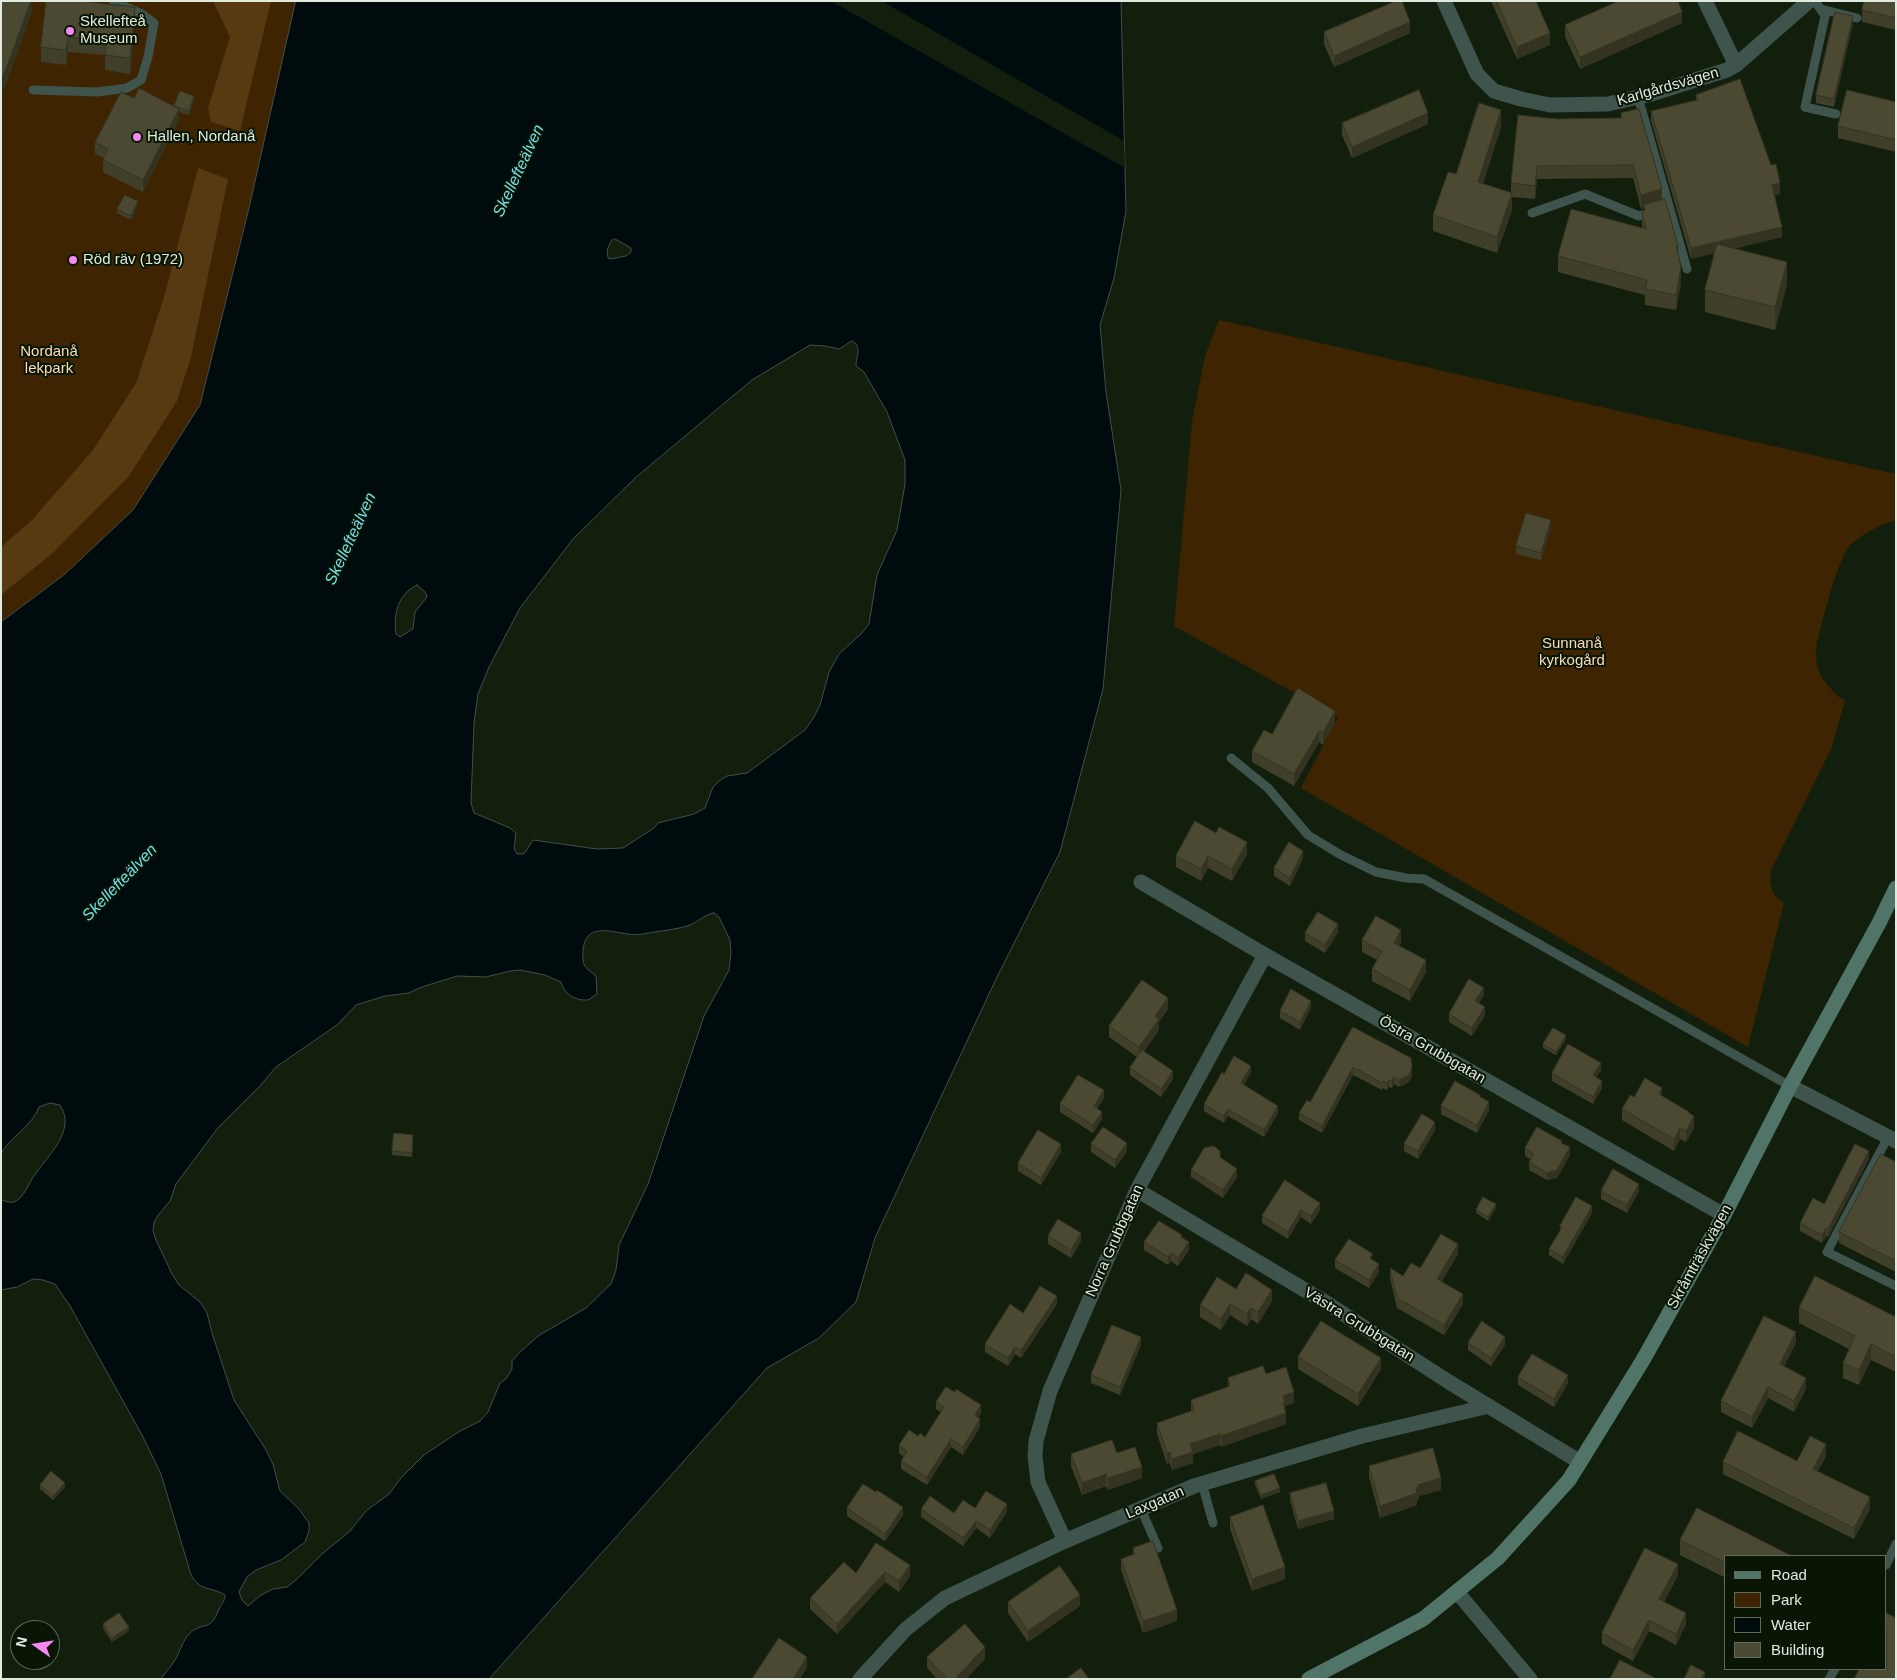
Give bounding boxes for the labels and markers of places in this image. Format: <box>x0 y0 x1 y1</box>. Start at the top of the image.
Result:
place label: Skellefteå Museum <box>80 13 146 48</box>
marker: Skellefteå Museum <box>64 25 76 37</box>
place label: Hallen, Nordanå <box>147 128 255 146</box>
marker: Hallen, Nordanå <box>131 131 143 143</box>
place label: Röd räv (1972) <box>83 251 183 269</box>
marker: Röd räv (1972) <box>67 254 79 266</box>

